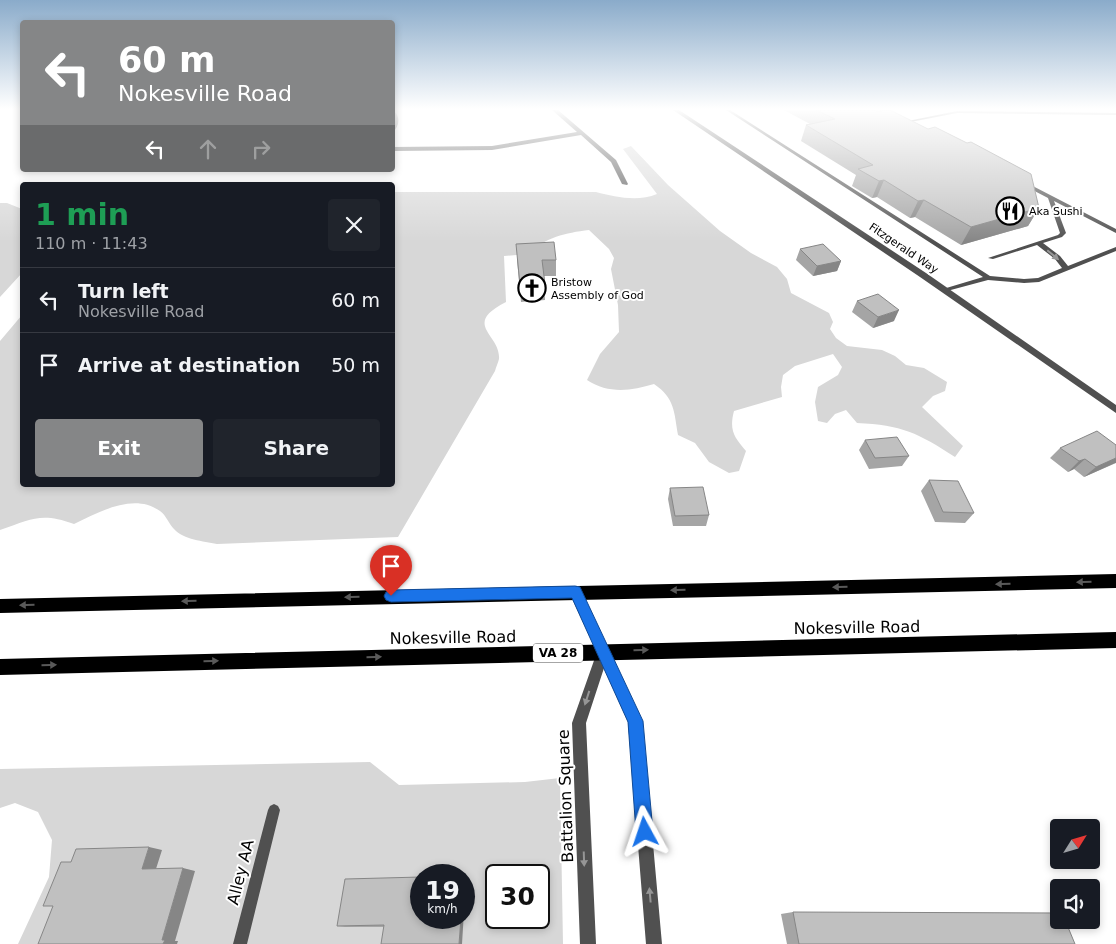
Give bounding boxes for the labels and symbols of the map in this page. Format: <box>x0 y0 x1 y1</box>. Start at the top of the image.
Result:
restaurant icon: Aka Sushi <box>995 196 1025 226</box>
place label: Aka Sushi <box>1029 205 1083 218</box>
street label: Fitzgerald Way <box>867 220 941 277</box>
one-way arrow <box>1047 249 1060 260</box>
church icon: Bristow Assembly of God <box>517 273 547 303</box>
place label: Bristow Assembly of God <box>551 276 644 302</box>
pin <box>370 545 412 596</box>
one-way arrow <box>1075 579 1091 587</box>
one-way arrow <box>994 581 1010 589</box>
one-way arrow <box>832 583 848 591</box>
one-way arrow <box>669 586 685 594</box>
one-way arrow <box>343 593 359 601</box>
one-way arrow <box>181 597 197 605</box>
one-way arrow <box>19 601 35 609</box>
street label: Nokesville Road <box>794 617 920 638</box>
street label: Nokesville Road <box>390 627 516 648</box>
road number: VA 28 <box>533 644 583 662</box>
one-way arrow <box>633 646 649 654</box>
one-way arrow <box>366 653 382 661</box>
one-way arrow <box>203 657 219 665</box>
one-way arrow <box>41 661 57 669</box>
one-way arrow <box>583 690 591 705</box>
street label: Battalion Square <box>554 729 577 863</box>
position arrow <box>618 805 670 857</box>
north arrow <box>1050 819 1100 869</box>
street label: Alley AA <box>223 837 258 907</box>
one-way arrow <box>581 851 589 867</box>
speed limit sign: 30 <box>485 864 550 929</box>
one-way arrow <box>646 887 654 903</box>

